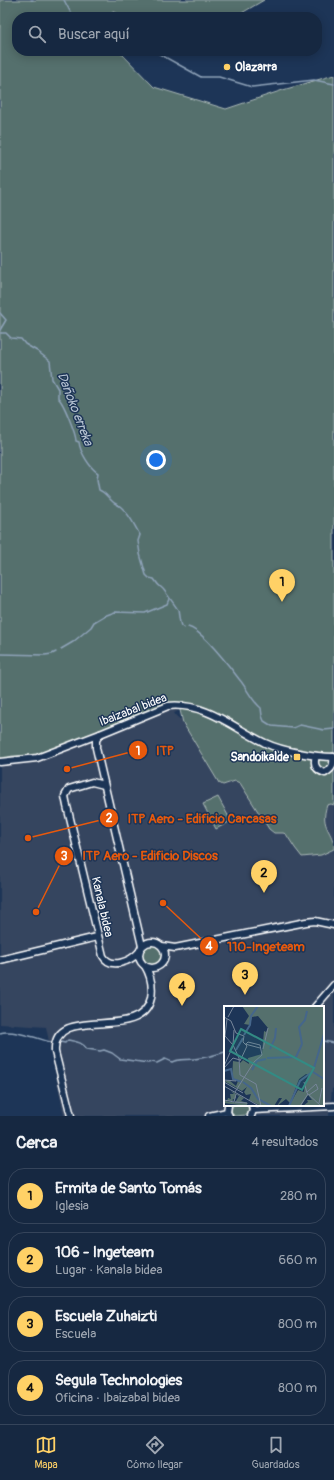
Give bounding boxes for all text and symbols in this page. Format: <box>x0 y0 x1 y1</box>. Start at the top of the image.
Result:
search box <box>12 12 322 56</box>
icon: search <box>26 23 48 45</box>
text: Buscar aquí <box>58 25 130 44</box>
place label: Olazarra <box>235 60 277 75</box>
marker: Olazarra <box>222 62 232 72</box>
water label: Dañoko erreka <box>54 370 97 449</box>
your location <box>146 450 166 470</box>
pin: 1 <box>269 569 295 602</box>
street label: Ibaizabal bidea <box>97 690 169 730</box>
callout: ITP <box>128 738 182 763</box>
text: ITP <box>156 743 174 759</box>
text: 1 <box>136 744 140 759</box>
place label: Sandoikalde <box>230 750 290 765</box>
marker: Sandoikalde <box>292 752 302 762</box>
callout: ITP Aero - Edificio Carcasas <box>99 805 284 830</box>
text: 2 <box>106 811 113 826</box>
text: ITP Aero - Edificio Carcasas <box>127 811 277 827</box>
callout: ITP Aero - Edificio Discos <box>54 843 226 868</box>
text: ITP Aero - Edificio Discos <box>82 848 218 864</box>
text: 3 <box>61 849 68 864</box>
pin: 2 <box>251 860 277 893</box>
street label: Kanala bidea <box>88 875 116 939</box>
callout: 110-Ingeteam <box>199 934 313 959</box>
text: 4 <box>205 939 213 954</box>
text: 110-Ingeteam <box>227 939 305 955</box>
pin: 3 <box>232 962 258 995</box>
pin: 4 <box>169 973 195 1006</box>
inset map <box>224 1006 324 1106</box>
text: Cerca <box>16 1132 57 1153</box>
text: 4 resultados <box>251 1134 318 1150</box>
text: Ermita de Santo Tomás <box>55 1179 202 1198</box>
text: 1 <box>27 1188 33 1204</box>
text: 280 m <box>280 1188 317 1204</box>
text: Iglesia <box>55 1198 89 1214</box>
text: 106 - Ingeteam <box>55 1243 154 1262</box>
text: 2 <box>26 1252 34 1268</box>
text: 660 m <box>279 1252 317 1268</box>
text: Lugar · Kanala bidea <box>55 1262 162 1278</box>
text: Escuela Zuhaizti <box>55 1307 157 1326</box>
text: 3 <box>26 1316 34 1332</box>
text: 800 m <box>278 1316 317 1332</box>
text: Escuela <box>55 1326 96 1342</box>
text: Segula Technologies <box>55 1371 182 1390</box>
text: 4 <box>26 1380 34 1396</box>
text: 800 m <box>278 1380 317 1396</box>
text: Oficina · Ibaizabal bidea <box>55 1390 180 1406</box>
tab: Mapa <box>34 1434 58 1471</box>
tab: Cómo llegar <box>127 1434 183 1471</box>
tab: Guardados <box>251 1434 300 1471</box>

